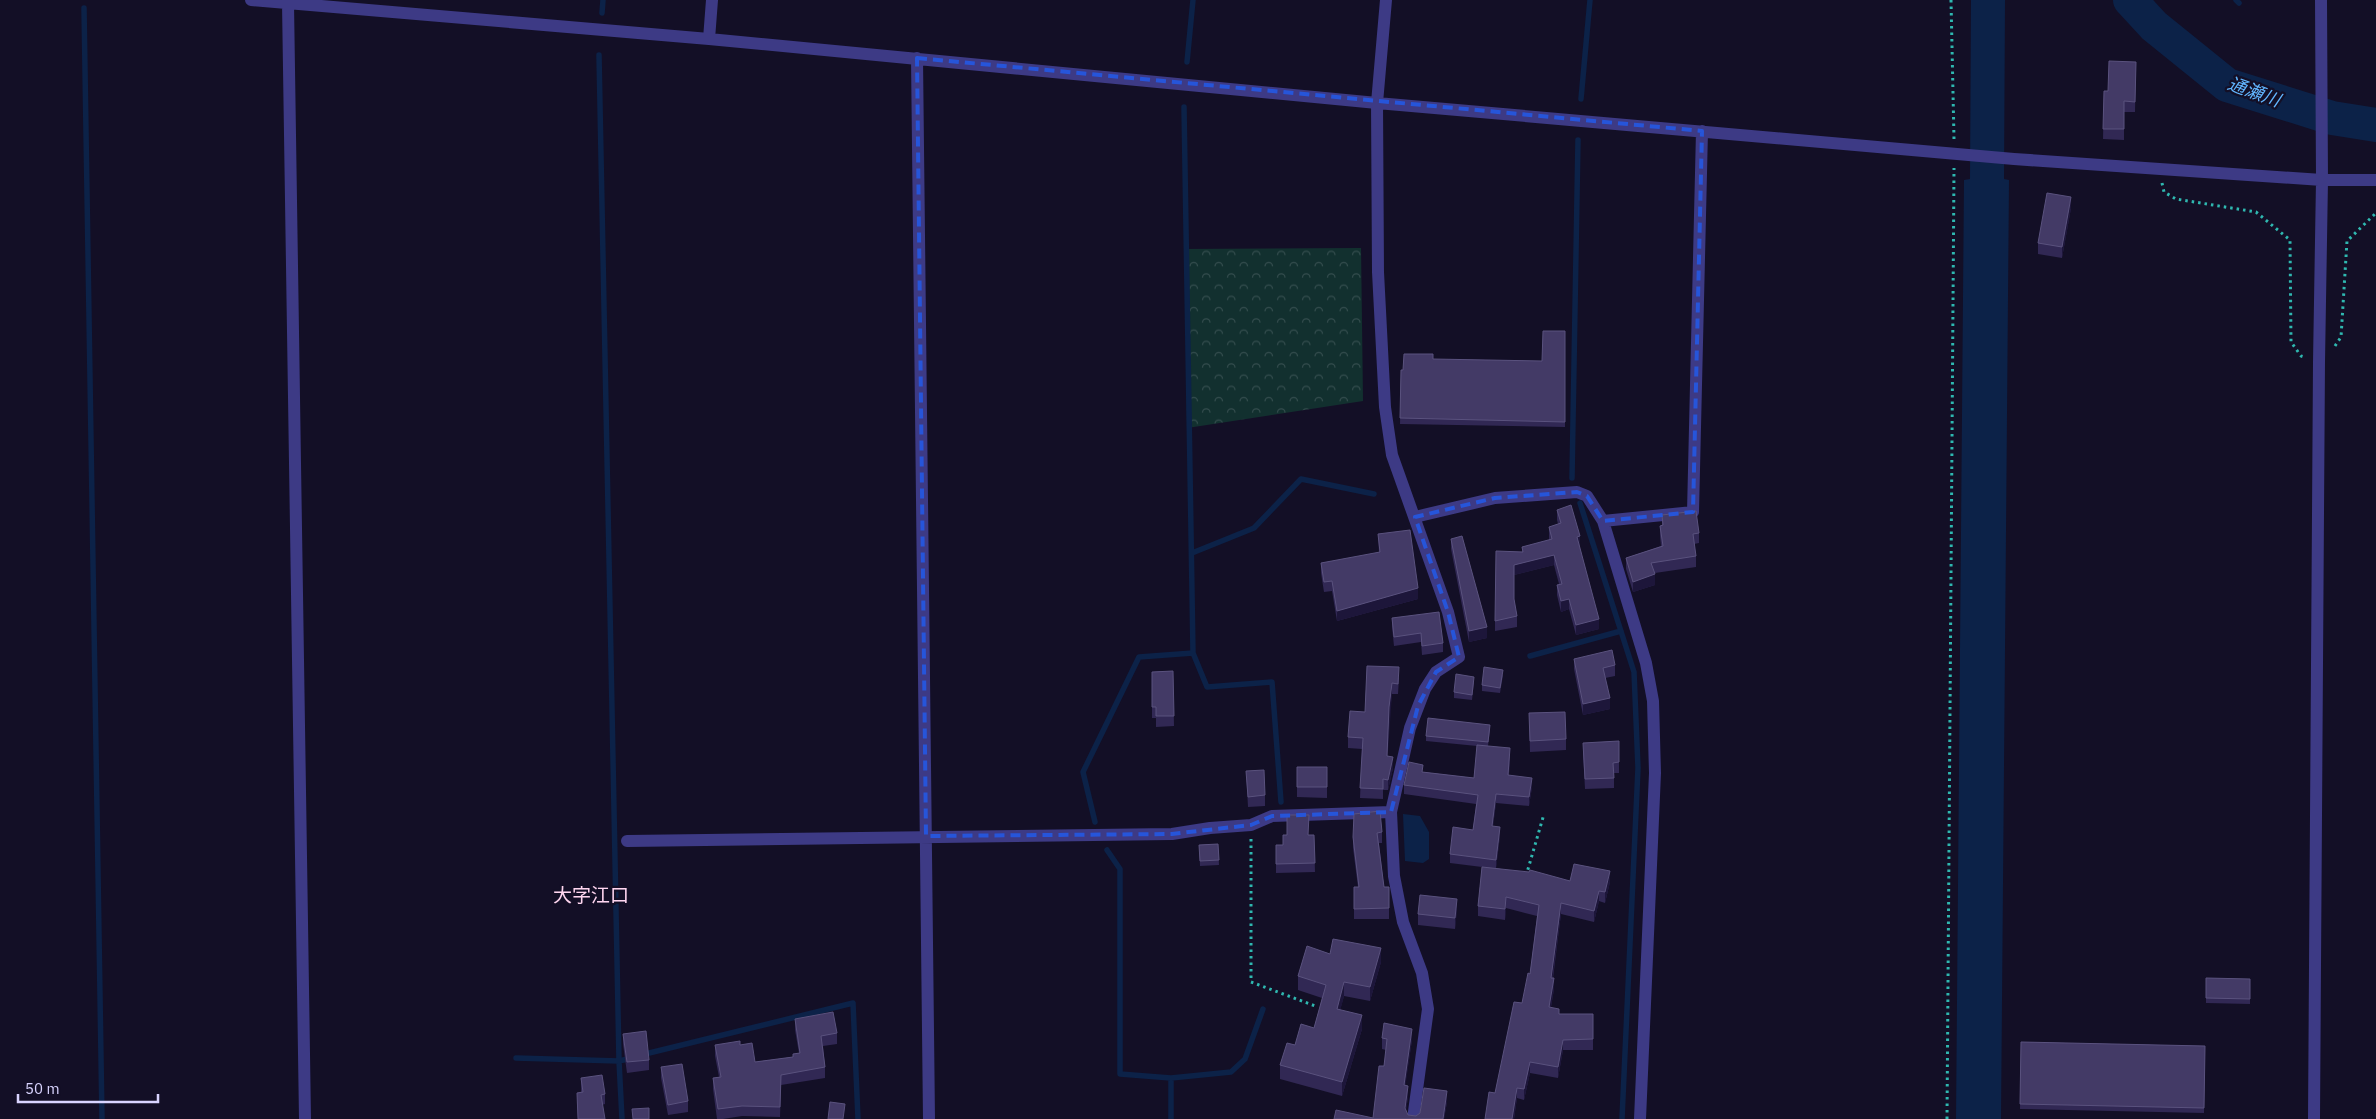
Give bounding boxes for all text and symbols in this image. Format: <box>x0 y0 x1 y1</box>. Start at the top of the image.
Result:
water label: 通瀬川 <box>2225 71 2285 112</box>
district label: 大字江口 <box>553 883 629 907</box>
scale bar <box>18 1072 158 1104</box>
text: 50 m <box>25 1079 60 1098</box>

